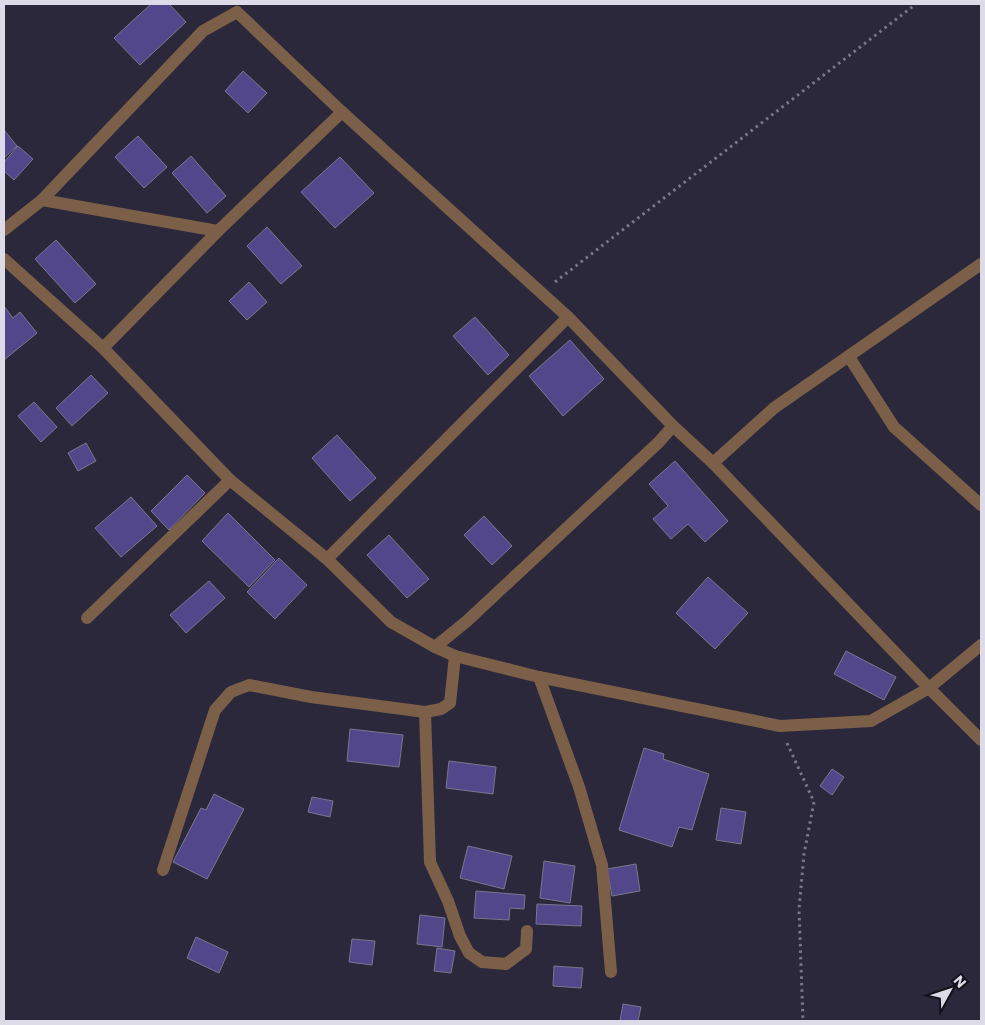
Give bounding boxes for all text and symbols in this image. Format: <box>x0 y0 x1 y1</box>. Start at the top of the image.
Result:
north arrow <box>925 965 975 1015</box>
text: N <box>949 971 971 992</box>

